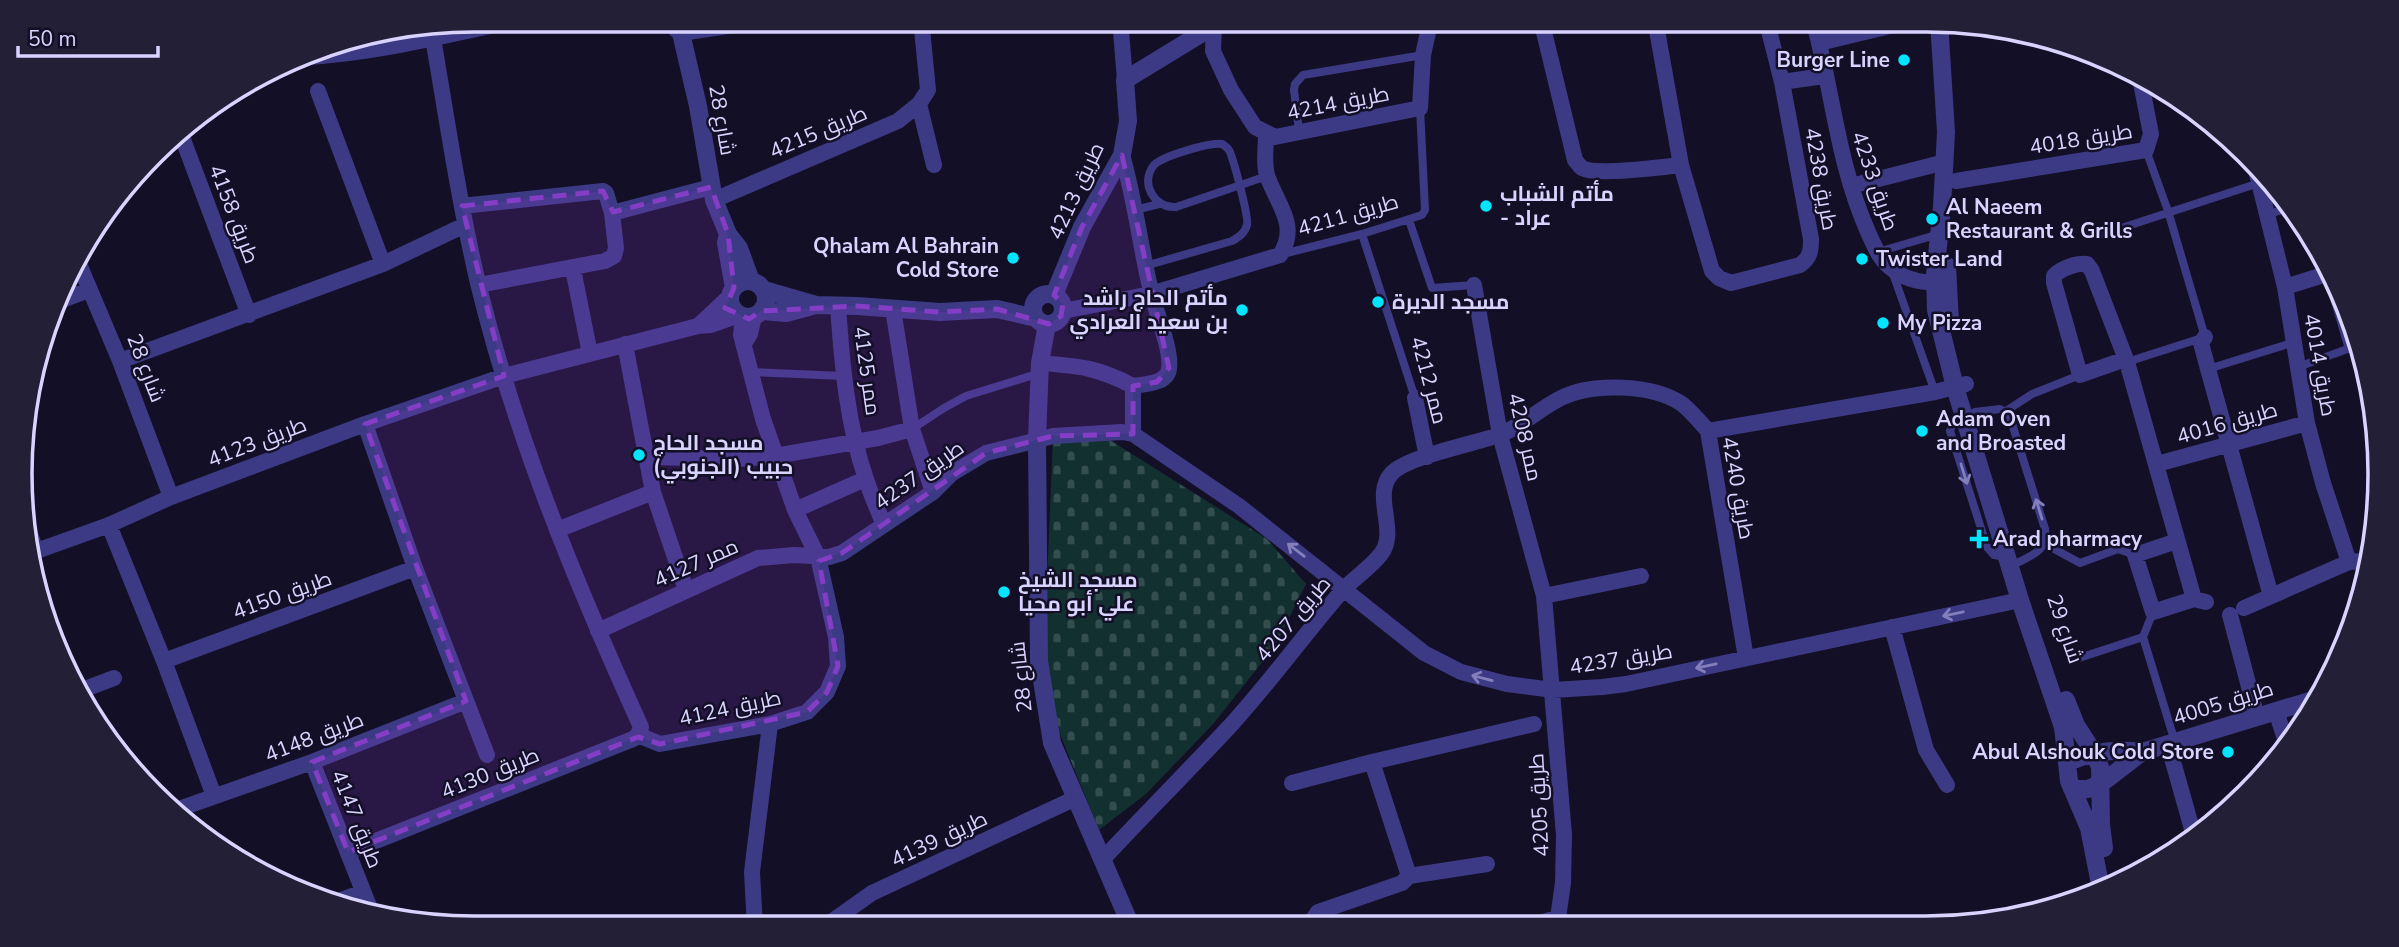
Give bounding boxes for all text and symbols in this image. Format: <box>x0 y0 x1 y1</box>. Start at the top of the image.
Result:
scale bar <box>18 14 158 58</box>
text: 50 m <box>28 25 77 53</box>
place label: Burger Line <box>1777 46 1890 74</box>
marker: Burger Line <box>1896 52 1912 68</box>
street label: طريق 4214 <box>1284 79 1392 127</box>
street label: شارع 28 <box>702 82 742 158</box>
street label: طريق 4215 <box>765 99 871 165</box>
street label: طريق 4018 <box>2028 117 2134 161</box>
street label: طريق 4238 <box>1798 125 1844 233</box>
street label: طريق 4233 <box>1845 127 1905 235</box>
street label: طريق 4213 <box>1041 138 1111 244</box>
street label: طريق 4158 <box>202 161 266 267</box>
place label: مأتم الشباب - عراد <box>1500 180 1614 232</box>
street label: طريق 4211 <box>1294 187 1402 243</box>
place label: Al Naeem Restaurant & Grills <box>1946 193 2133 245</box>
marker: مأتم الشباب - عراد <box>1478 198 1494 214</box>
marker: Al Naeem Restaurant & Grills <box>1924 211 1940 227</box>
place label: Qhalam Al Bahrain Cold Store <box>813 232 999 284</box>
place label: Twister Land <box>1876 245 2003 273</box>
marker: Qhalam Al Bahrain Cold Store <box>1005 250 1021 266</box>
marker: Twister Land <box>1854 251 1870 267</box>
place label: مأتم الحاج راشد بن سعيد العرادي <box>1069 284 1228 339</box>
place label: مسجد الديرة <box>1392 288 1509 316</box>
marker: مسجد الديرة <box>1370 294 1386 310</box>
marker: مأتم الحاج راشد بن سعيد العرادي <box>1234 302 1250 318</box>
place label: My Pizza <box>1897 309 1982 337</box>
street label: طريق 4014 <box>2297 311 2343 419</box>
marker: My Pizza <box>1875 315 1891 331</box>
street label: ممر 4125 <box>847 325 887 417</box>
street label: شارع 28 <box>120 330 172 406</box>
street label: ممر 4212 <box>1404 333 1454 427</box>
street label: ممر 4208 <box>1501 390 1549 484</box>
street label: طريق 4016 <box>2173 395 2281 451</box>
place label: Adam Oven and Broasted <box>1936 405 2066 457</box>
street label: طريق 4123 <box>204 410 310 474</box>
marker: Adam Oven and Broasted <box>1914 423 1930 439</box>
place label: مسجد الحاج حبيب (الجنوبي) <box>653 429 793 484</box>
street label: طريق 4237 <box>868 434 970 516</box>
street label: طريق 4240 <box>1715 434 1761 542</box>
marker: مسجد الحاج حبيب (الجنوبي) <box>631 447 647 463</box>
one-way arrow <box>1958 462 1971 484</box>
one-way arrow <box>2031 498 2044 520</box>
place label: Arad pharmacy <box>1993 525 2143 553</box>
marker: Arad pharmacy <box>1971 531 1987 547</box>
street label: ممر 4127 <box>649 532 743 594</box>
one-way arrow <box>1288 543 1306 558</box>
street label: طريق 4150 <box>228 564 336 626</box>
place label: مسجد الشيخ علي أبو محيا <box>1018 566 1138 621</box>
street label: طريق 4207 <box>1249 570 1337 668</box>
marker: مسجد الشيخ علي أبو محيا <box>996 584 1012 600</box>
street label: شارع 29 <box>2040 591 2090 667</box>
one-way arrow <box>1942 608 1965 622</box>
street label: طريق 4237 <box>1568 637 1674 681</box>
street label: شارع 28 <box>1003 640 1039 714</box>
one-way arrow <box>1695 660 1718 674</box>
one-way arrow <box>1471 671 1494 684</box>
street label: طريق 4005 <box>2169 674 2277 732</box>
street label: طريق 4124 <box>676 684 784 732</box>
street label: طريق 4148 <box>261 705 367 769</box>
place label: Abul Alshouk Cold Store <box>1972 738 2214 766</box>
street label: طريق 4130 <box>437 741 543 805</box>
marker: Abul Alshouk Cold Store <box>2220 744 2236 760</box>
street label: طريق 4205 <box>1522 752 1556 858</box>
street label: طريق 4147 <box>325 766 389 872</box>
street label: طريق 4139 <box>886 804 992 874</box>

